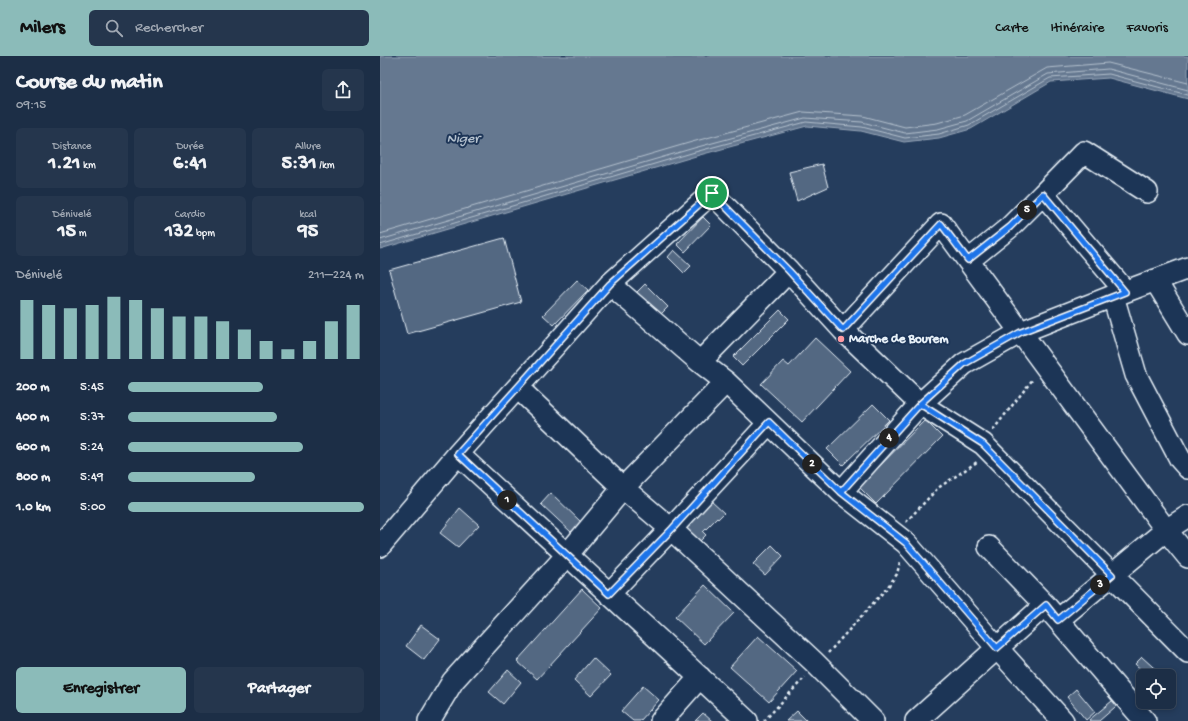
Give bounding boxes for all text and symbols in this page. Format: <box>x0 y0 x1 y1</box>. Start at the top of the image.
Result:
search box <box>89 10 369 46</box>
text: Milers <box>20 17 65 40</box>
icon: search <box>103 17 125 39</box>
text: Rechercher <box>135 19 203 37</box>
text: Carte <box>995 20 1029 37</box>
text: Itinéraire <box>1051 20 1104 37</box>
text: Favoris <box>1126 20 1168 37</box>
button: share <box>322 69 364 111</box>
text: Course du matin <box>16 70 163 96</box>
text: 09:15 <box>16 98 46 113</box>
water label: Niger <box>447 131 482 148</box>
text: Distance <box>53 141 91 153</box>
text: Durée <box>176 141 204 153</box>
text: Allure <box>295 141 321 153</box>
text: 1.21 <box>48 153 80 176</box>
text: 6:41 <box>173 153 207 176</box>
text: 5:31 <box>281 153 317 176</box>
text: km <box>80 160 96 172</box>
text: /km <box>317 160 335 172</box>
pin <box>695 176 729 210</box>
icon: arrive <box>701 182 723 204</box>
pin: 5 <box>1017 200 1037 220</box>
text: 5 <box>1024 204 1030 216</box>
text: Dénivelé <box>52 209 92 221</box>
text: Cardio <box>175 209 205 221</box>
text: kcal <box>299 209 317 221</box>
text: 15 <box>57 221 76 244</box>
text: 132 <box>165 221 193 244</box>
text: 95 <box>298 221 318 244</box>
text: m <box>76 228 87 240</box>
text: bpm <box>193 228 215 240</box>
text: Dénivelé <box>16 268 62 283</box>
text: 211–224 m <box>308 268 364 283</box>
place label: Marche de Bourem <box>849 332 949 347</box>
marker: Marche de Bourem <box>836 334 846 344</box>
text: 200 m <box>16 380 49 395</box>
text: 5:45 <box>80 380 104 395</box>
text: 400 m <box>16 410 49 425</box>
text: 5:37 <box>80 410 104 425</box>
pin: 4 <box>879 428 899 448</box>
text: 4 <box>886 432 892 444</box>
text: 600 m <box>16 440 50 455</box>
text: 5:24 <box>80 440 103 455</box>
pin: 2 <box>802 454 822 474</box>
text: 2 <box>809 458 815 470</box>
text: 800 m <box>16 470 50 485</box>
text: 5:49 <box>80 470 104 485</box>
pin: 1 <box>497 490 517 510</box>
text: 1 <box>505 494 509 506</box>
text: 1.0 km <box>16 500 51 515</box>
text: 5:00 <box>80 500 106 515</box>
pin: 3 <box>1090 575 1110 595</box>
text: 3 <box>1097 579 1103 591</box>
button: Enregistrer <box>16 667 186 713</box>
button: Partager <box>194 667 364 713</box>
map controls <box>1136 669 1176 709</box>
button: locate <box>1136 669 1176 709</box>

